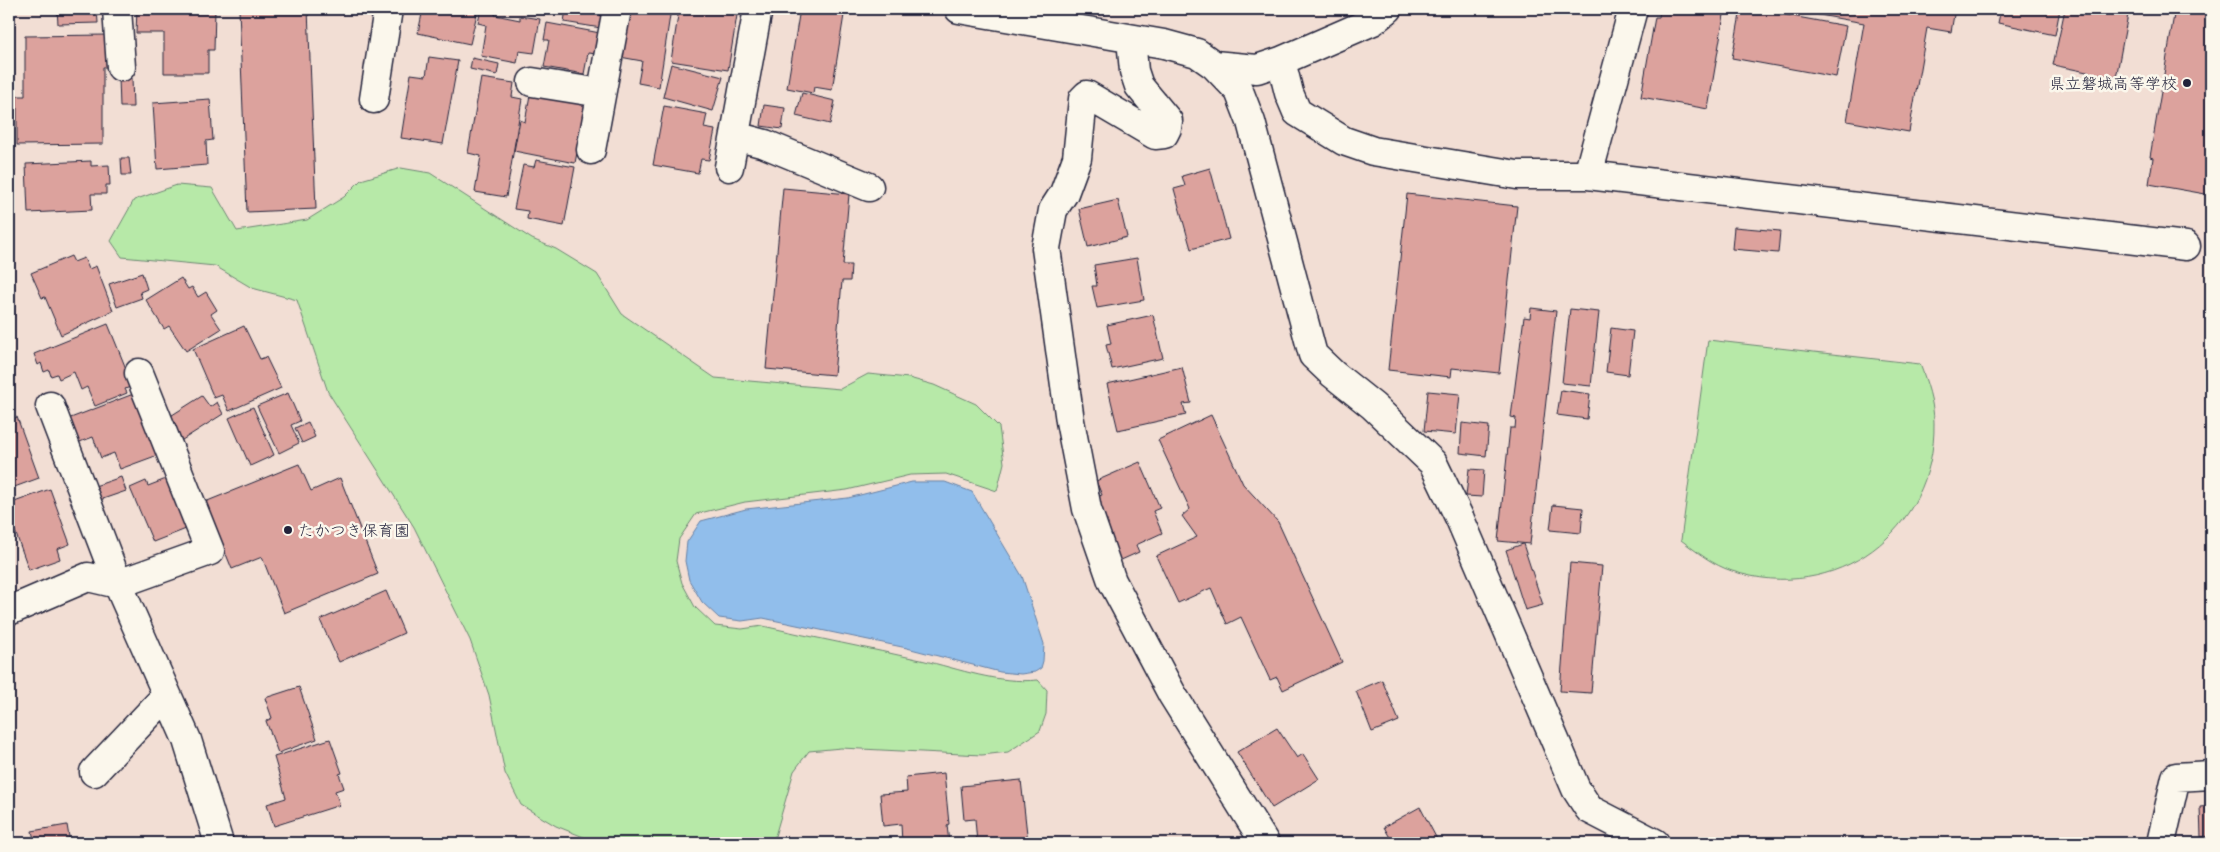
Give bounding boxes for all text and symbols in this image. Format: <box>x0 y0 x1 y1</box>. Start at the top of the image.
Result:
place label: 県立磐城高等学校 <box>2049 75 2177 96</box>
marker: 県立磐城高等学校 <box>2181 77 2193 89</box>
place label: たかつき保育園 <box>298 523 410 543</box>
marker: たかつき保育園 <box>282 524 294 536</box>

